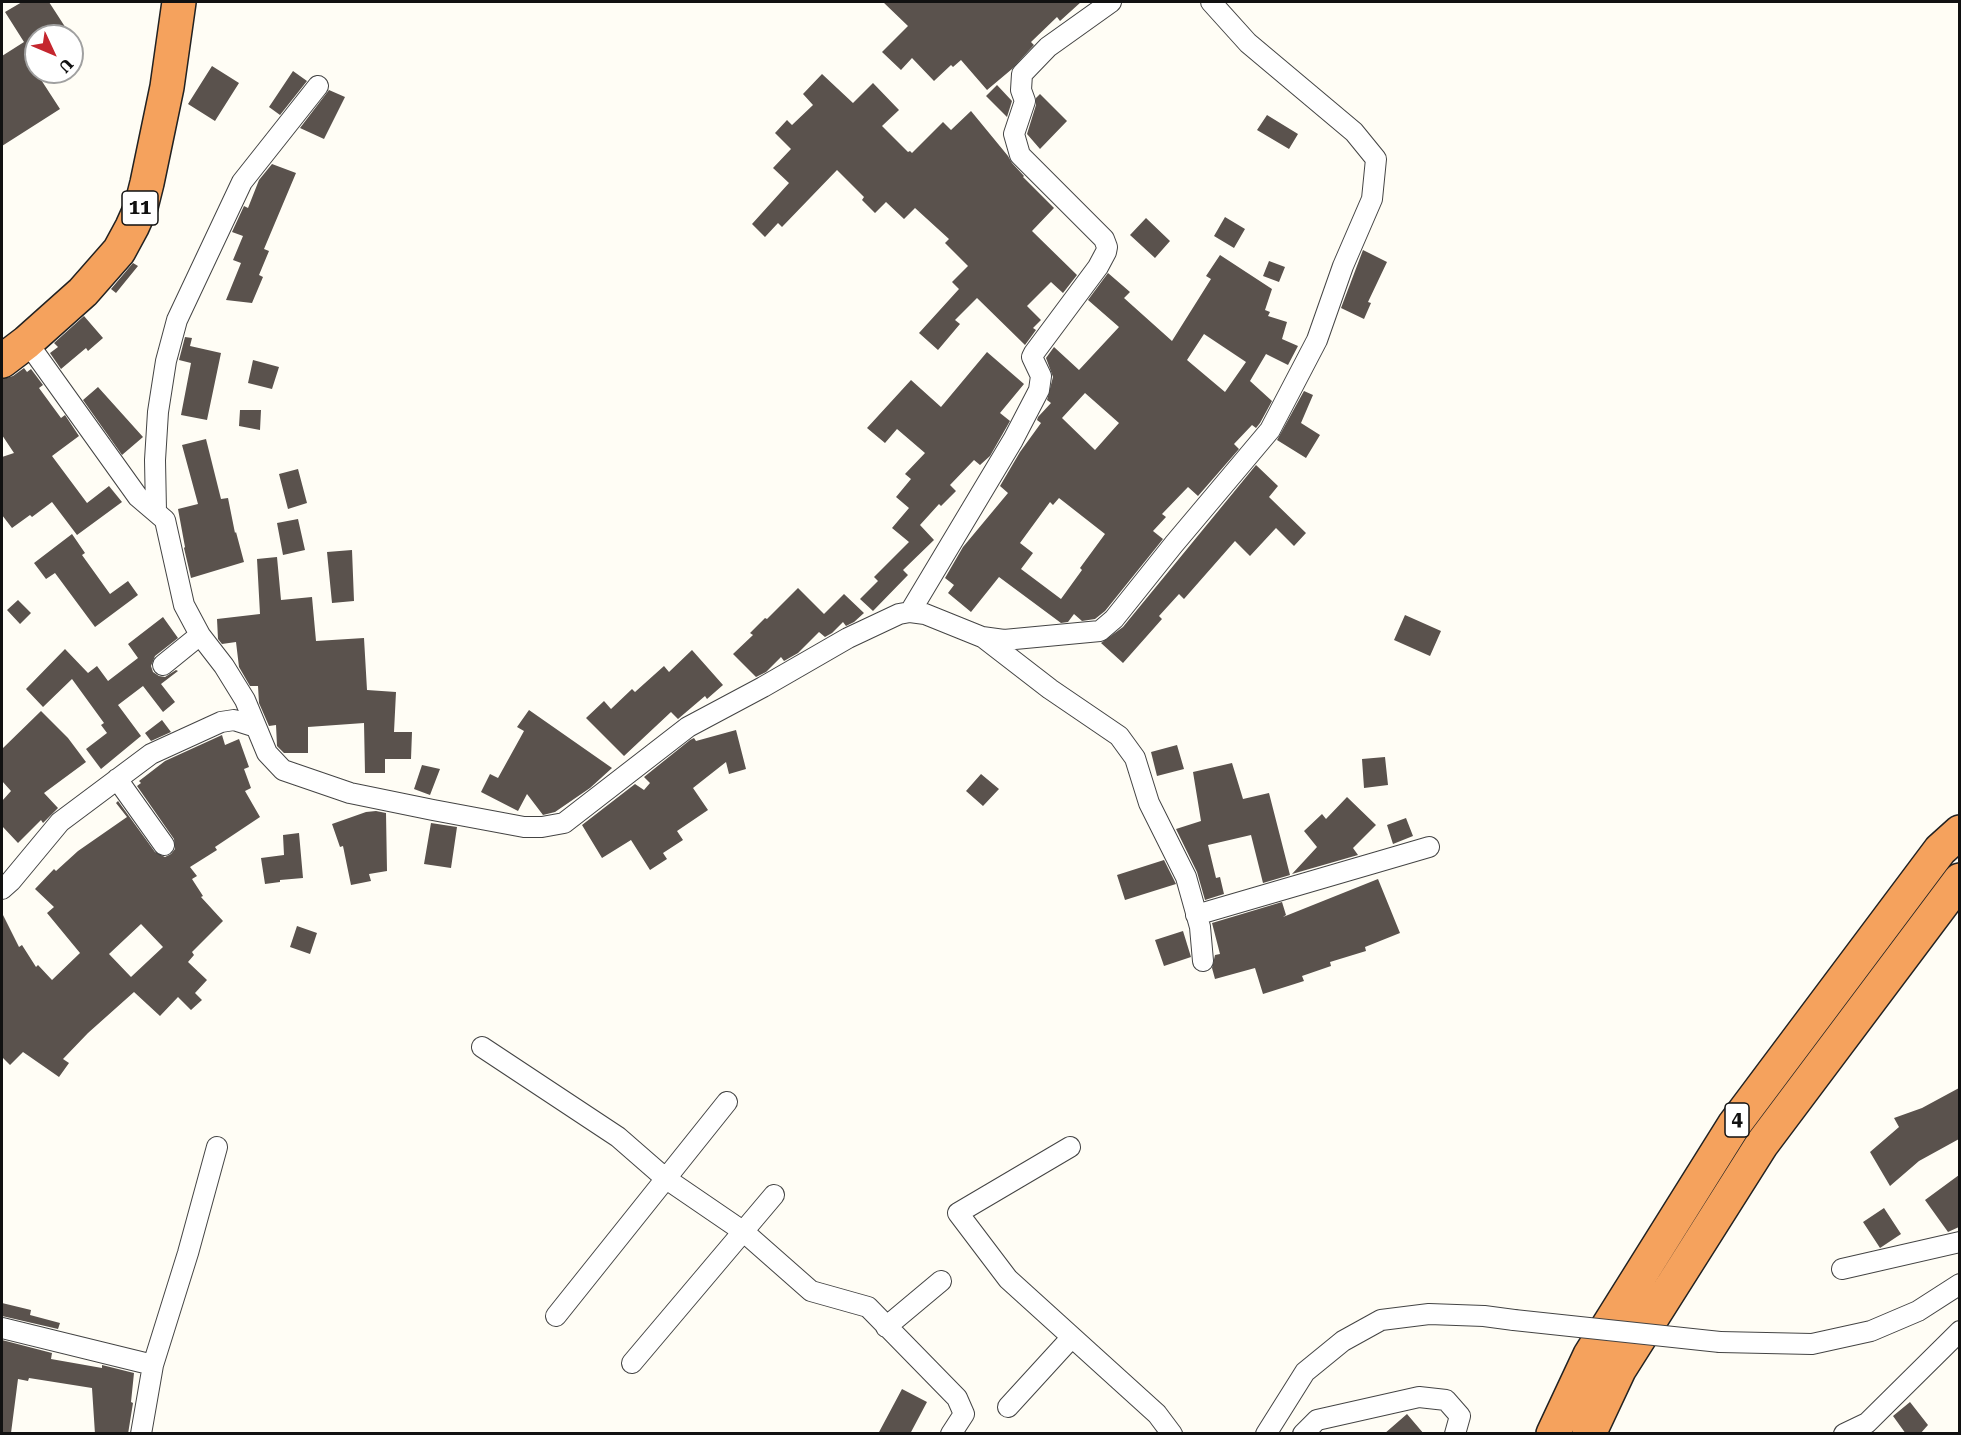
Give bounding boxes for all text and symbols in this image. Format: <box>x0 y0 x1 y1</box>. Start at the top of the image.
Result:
north arrow <box>24 24 84 84</box>
text: U <box>55 54 77 76</box>
road number: 11 <box>122 191 158 225</box>
road number: 4 <box>1725 1103 1749 1137</box>

